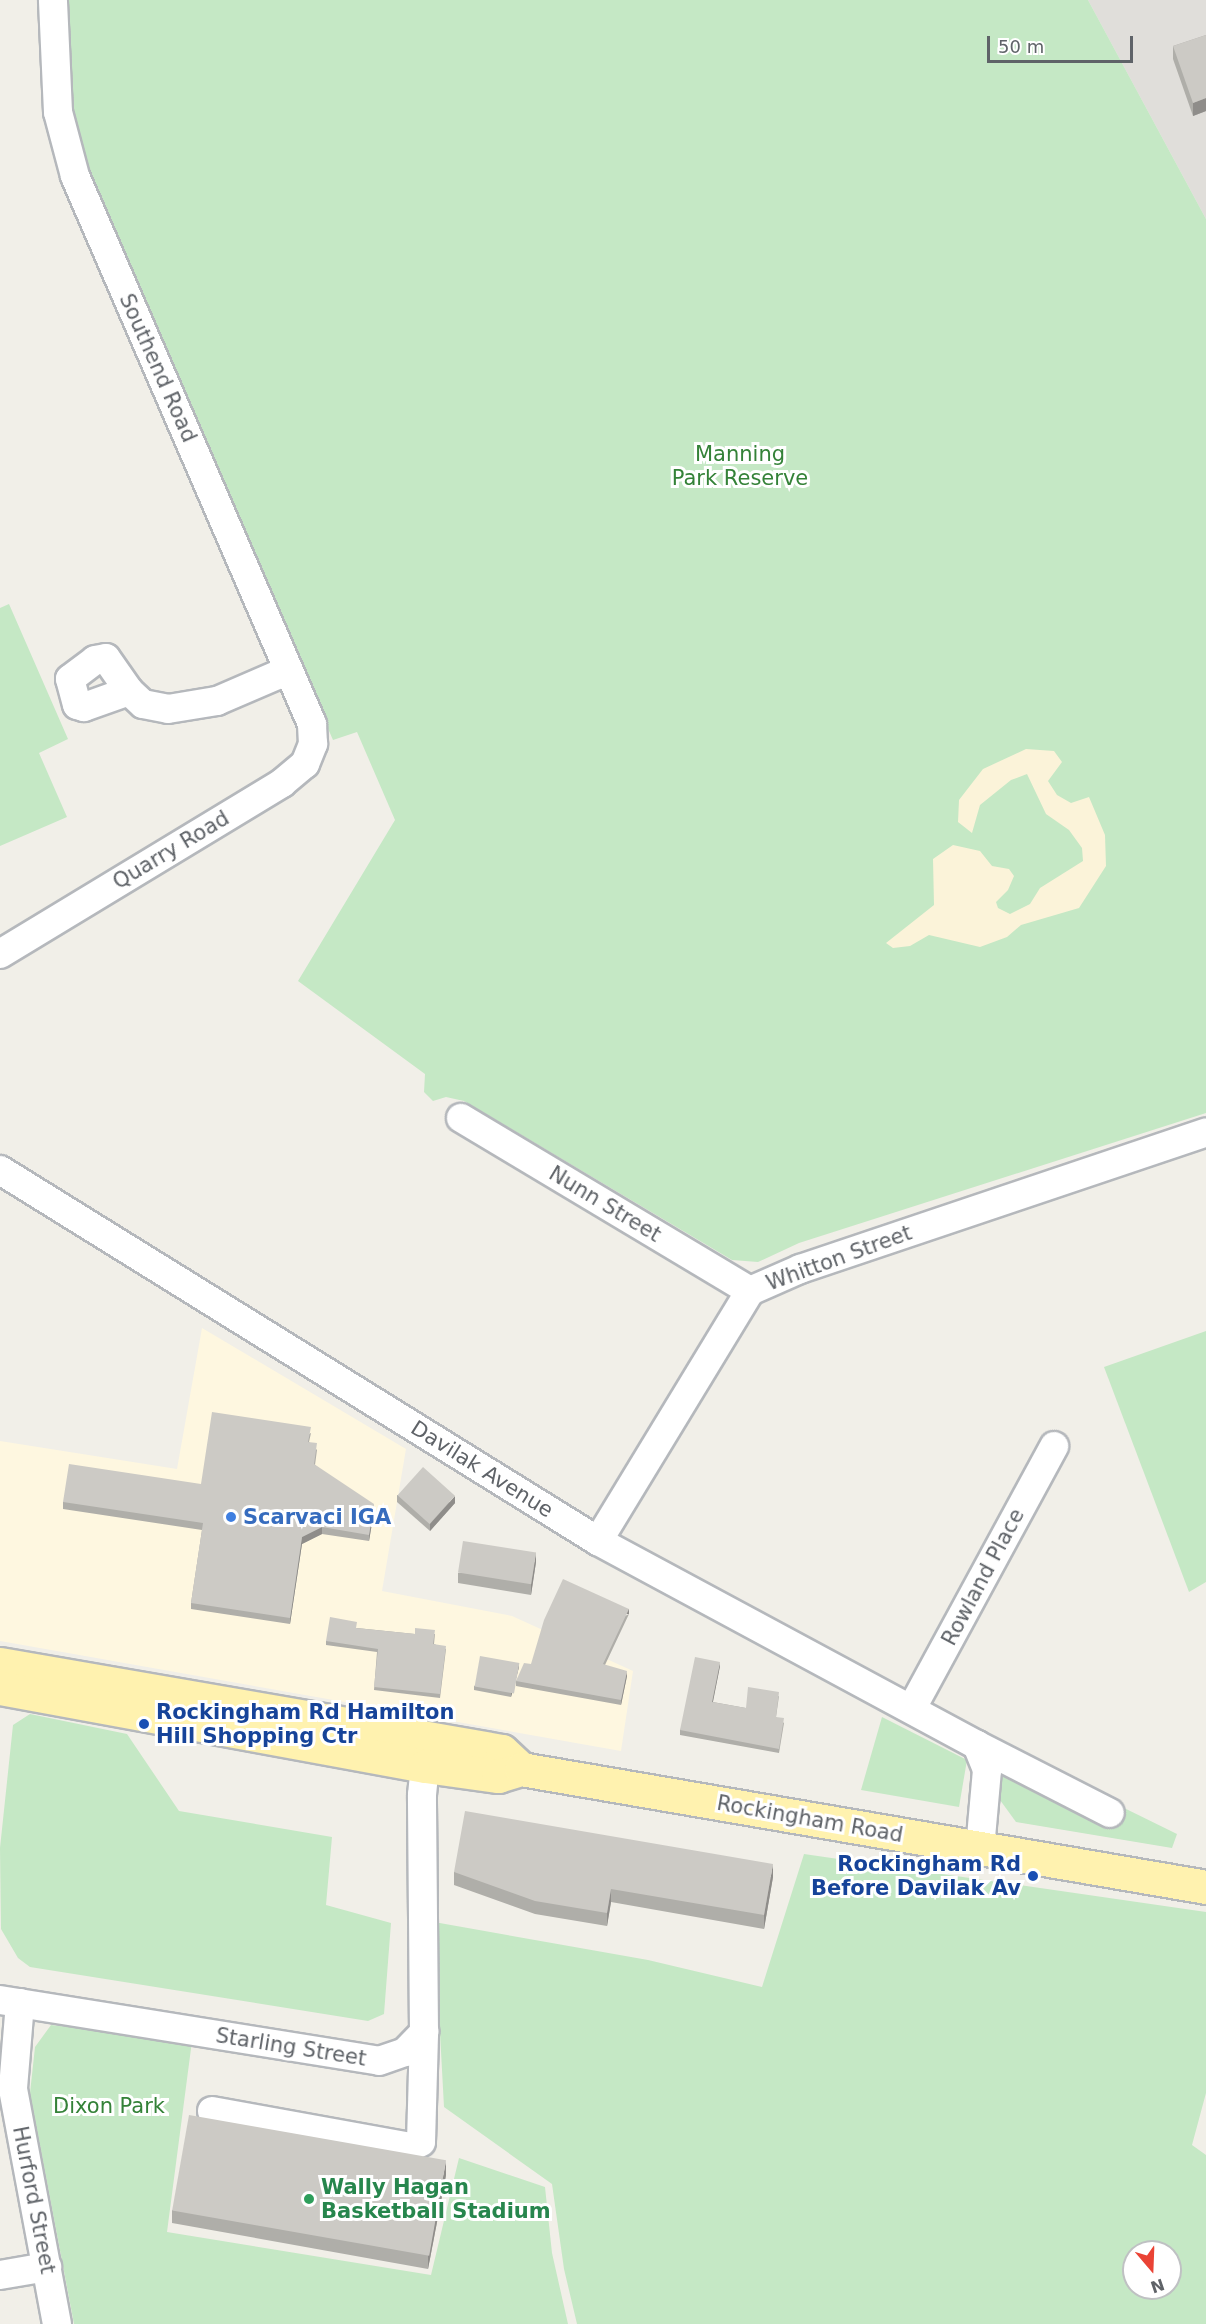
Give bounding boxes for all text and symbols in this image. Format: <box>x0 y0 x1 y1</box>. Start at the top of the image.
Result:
scale bar <box>990 24 1136 62</box>
text: 50 m <box>998 36 1044 57</box>
street label: Southend Road <box>114 290 202 446</box>
park label: Manning Park Reserve <box>672 441 808 491</box>
street label: Quarry Road <box>108 805 234 895</box>
street label: Nunn Street <box>544 1161 666 1247</box>
street label: Whitton Street <box>763 1220 915 1296</box>
street label: Davilak Avenue <box>406 1415 558 1523</box>
place label: Scarvaci IGA <box>243 1504 391 1530</box>
street label: Rowland Place <box>936 1504 1030 1650</box>
marker: Scarvaci IGA <box>224 1510 238 1524</box>
place label: Rockingham Rd Hamilton Hill Shopping Ctr <box>156 1699 454 1749</box>
marker: Rockingham Rd Hamilton Hill Shopping Ctr <box>137 1717 151 1731</box>
street label: Rockingham Road <box>715 1790 905 1848</box>
place label: Rockingham Rd Before Davilak Av <box>811 1851 1021 1901</box>
marker: Rockingham Rd Before Davilak Av <box>1026 1869 1040 1883</box>
street label: Starling Street <box>214 2023 368 2071</box>
park label: Dixon Park <box>53 2093 165 2119</box>
street label: Hurford Street <box>7 2124 61 2276</box>
place label: Wally Hagan Basketball Stadium <box>321 2174 551 2224</box>
marker: Wally Hagan Basketball Stadium <box>302 2192 316 2206</box>
north arrow <box>1122 2240 1182 2300</box>
text: N <box>1148 2274 1167 2297</box>

